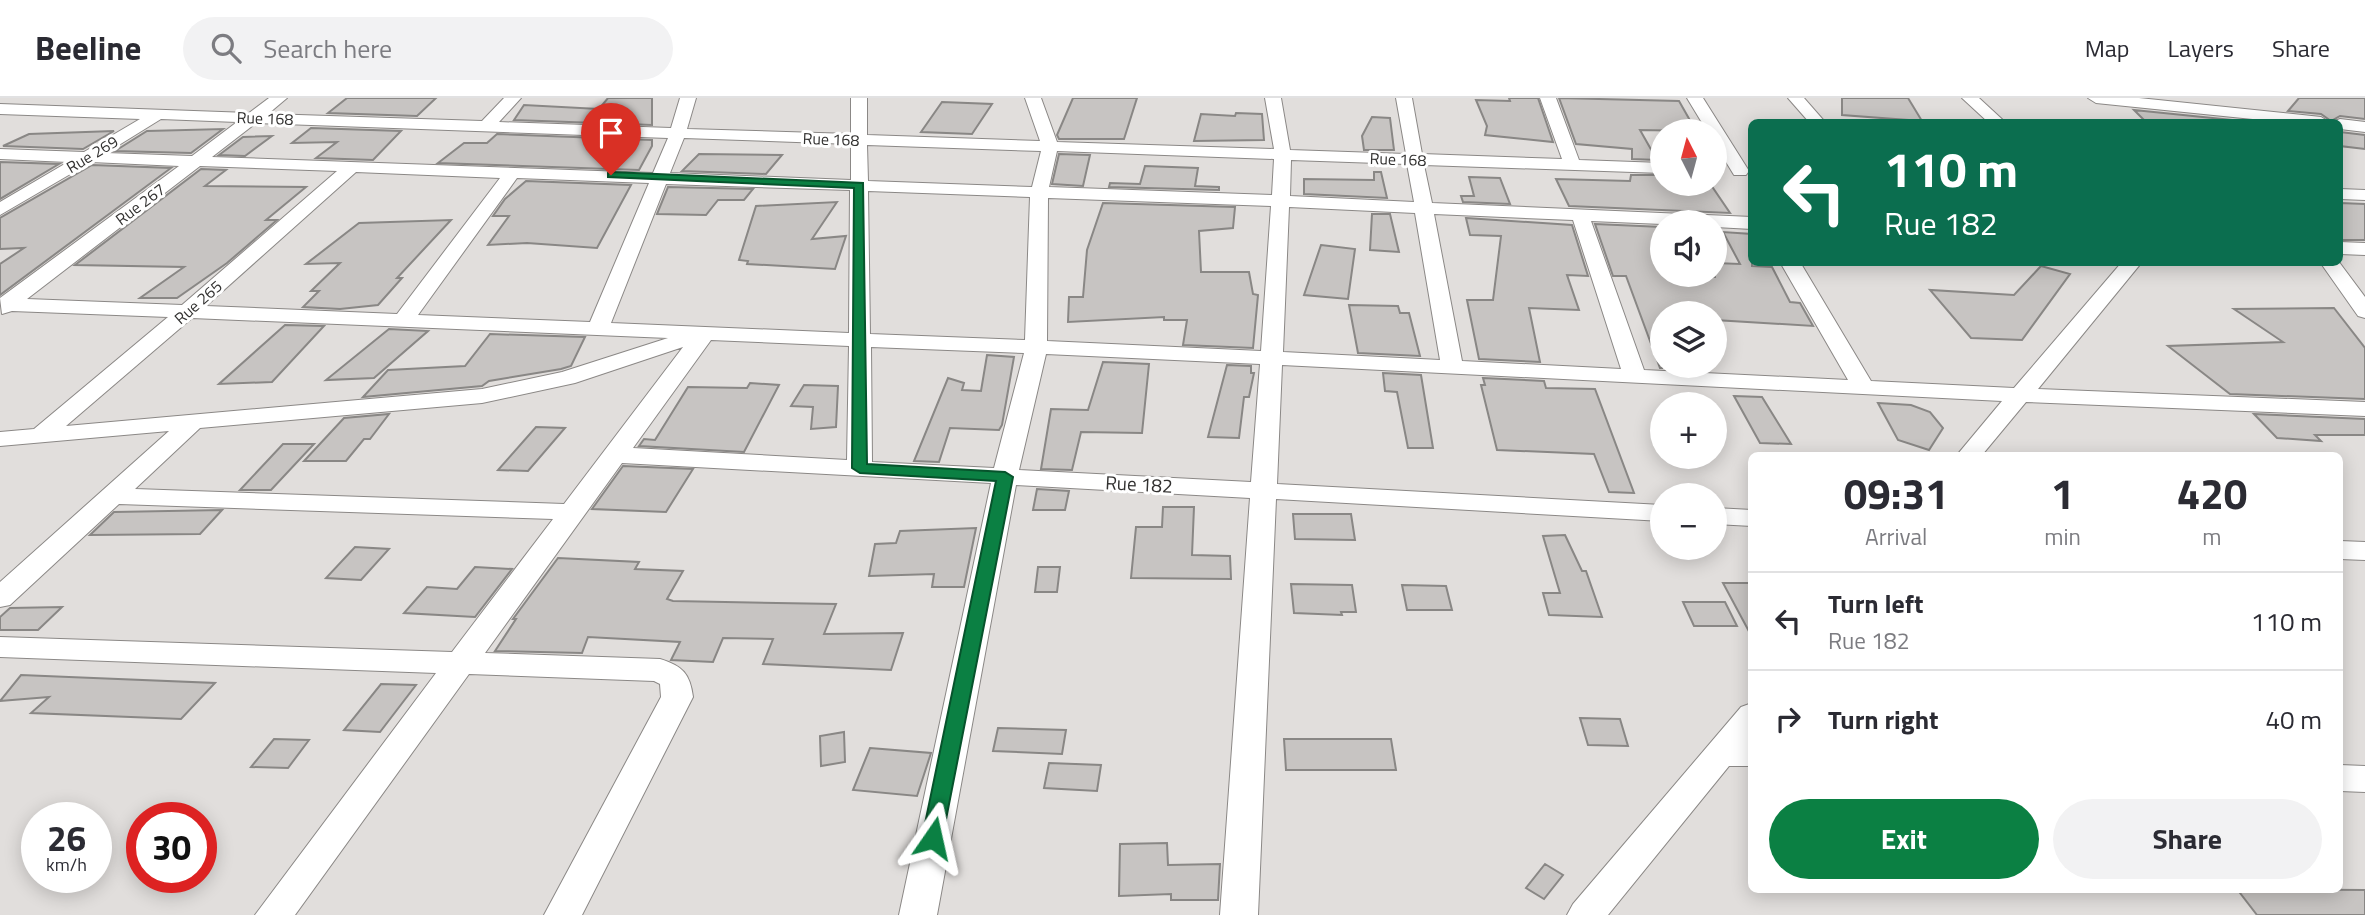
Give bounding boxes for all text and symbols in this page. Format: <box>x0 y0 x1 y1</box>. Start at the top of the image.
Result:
search box <box>183 17 673 80</box>
text: Beeline <box>35 23 141 73</box>
icon: search <box>207 29 245 67</box>
text: Search here <box>263 29 392 68</box>
text: Map <box>2085 30 2130 66</box>
text: Layers <box>2168 30 2234 66</box>
text: Share <box>2272 30 2330 66</box>
pin <box>581 103 641 175</box>
street label: Rue 168 <box>236 105 294 131</box>
icon: arrive <box>592 114 630 152</box>
north arrow <box>1650 119 1727 196</box>
map controls <box>1650 119 1727 560</box>
street label: Rue 168 <box>802 126 860 152</box>
street label: Rue 269 <box>61 129 123 179</box>
text: 110 m <box>1884 131 2018 206</box>
street label: Rue 168 <box>1369 146 1427 172</box>
icon: left <box>1769 147 1860 238</box>
street label: Rue 267 <box>110 177 170 231</box>
text: Rue 182 <box>1884 199 1998 247</box>
button: sound <box>1650 210 1727 287</box>
street label: Rue 265 <box>169 274 227 330</box>
button: layers <box>1650 301 1727 378</box>
button: + <box>1650 392 1727 469</box>
text: 09:31 <box>1844 461 1949 525</box>
text: 1 <box>2051 461 2074 525</box>
text: 420 <box>2177 461 2247 525</box>
street label: Rue 182 <box>1105 467 1173 500</box>
button: − <box>1650 483 1727 560</box>
text: Arrival <box>1865 519 1927 554</box>
text: min <box>2044 519 2081 554</box>
text: m <box>2202 519 2222 554</box>
text: Turn left <box>1828 584 1923 623</box>
icon: left <box>1769 602 1807 640</box>
text: 110 m <box>2251 602 2322 641</box>
text: Rue 182 <box>1828 623 1910 658</box>
icon: right <box>1769 700 1807 738</box>
text: Turn right <box>1828 700 1939 739</box>
text: 40 m <box>2265 700 2322 739</box>
button: Exit <box>1769 799 2039 879</box>
button: Share <box>2053 799 2322 879</box>
position arrow <box>896 801 970 875</box>
speed limit sign: 30 <box>126 802 217 893</box>
text: 26 <box>47 811 86 865</box>
text: km/h <box>46 851 87 878</box>

